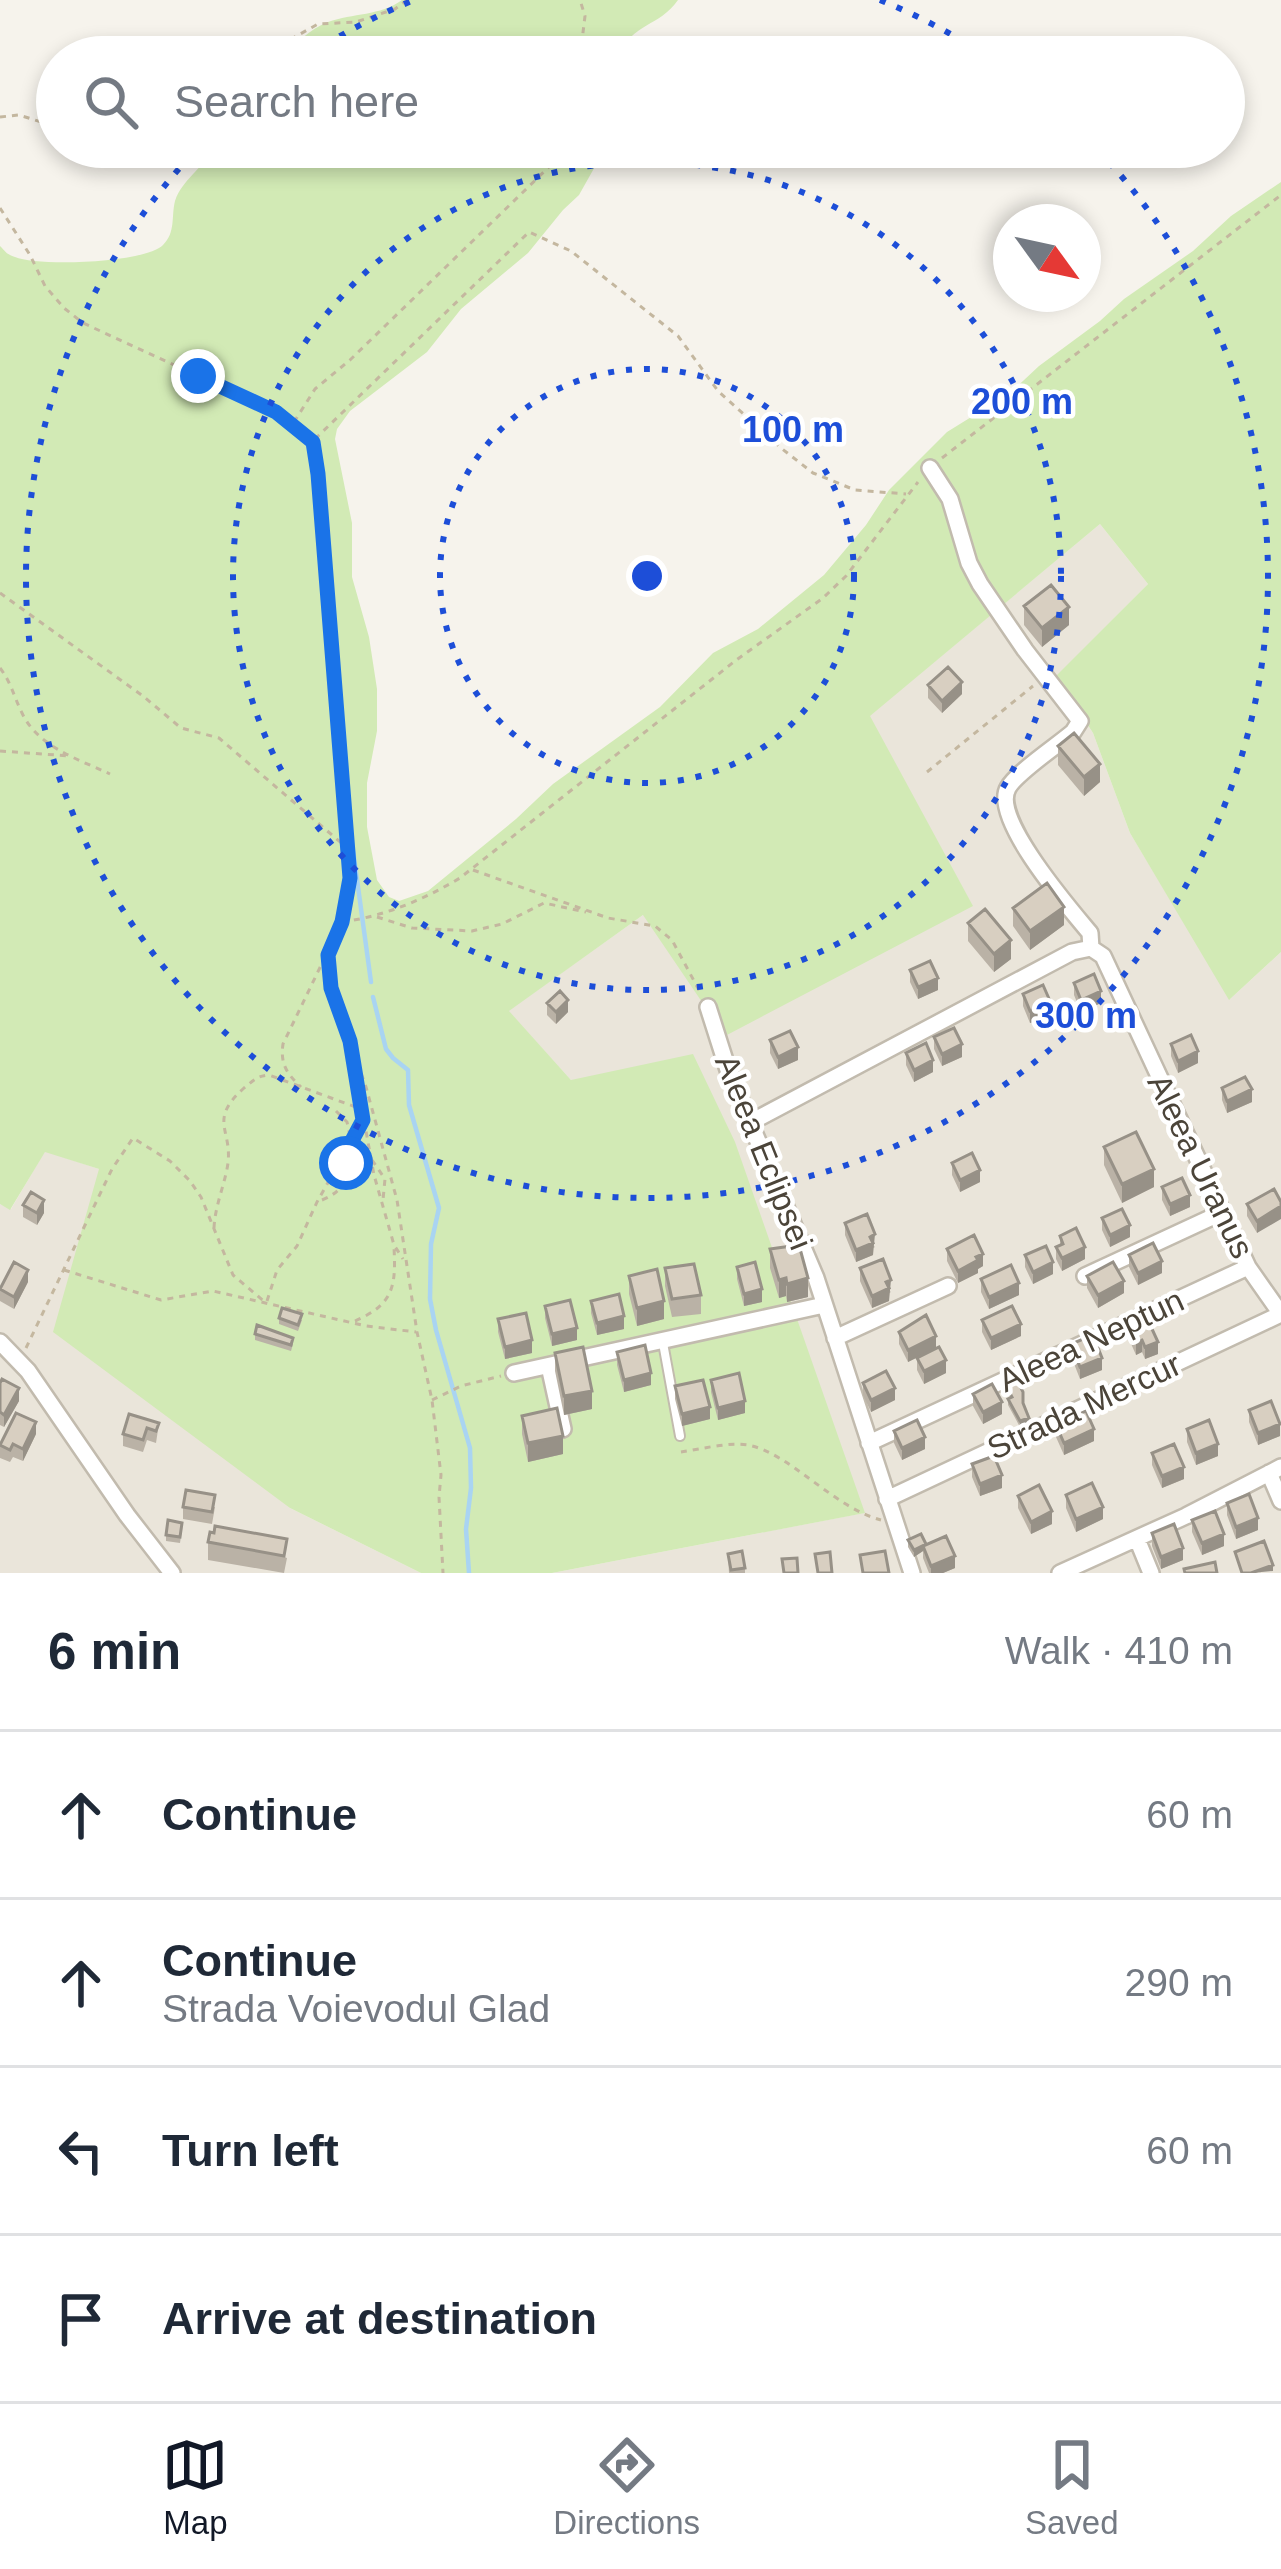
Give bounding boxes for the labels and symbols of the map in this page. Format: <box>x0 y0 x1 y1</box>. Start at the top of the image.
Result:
north arrow <box>993 204 1101 312</box>
route end <box>171 349 225 403</box>
text: 200 m <box>971 381 1073 422</box>
text: 100 m <box>742 409 844 450</box>
centre of rings <box>626 555 668 597</box>
text: 300 m <box>1035 995 1137 1036</box>
street label: Aleea Eclipsei <box>708 1049 820 1255</box>
street label: Aleea Uranus <box>1141 1068 1261 1264</box>
route start <box>319 1136 373 1190</box>
street label: Aleea Neptun <box>993 1281 1189 1399</box>
street label: Strada Mercur <box>981 1345 1187 1467</box>

